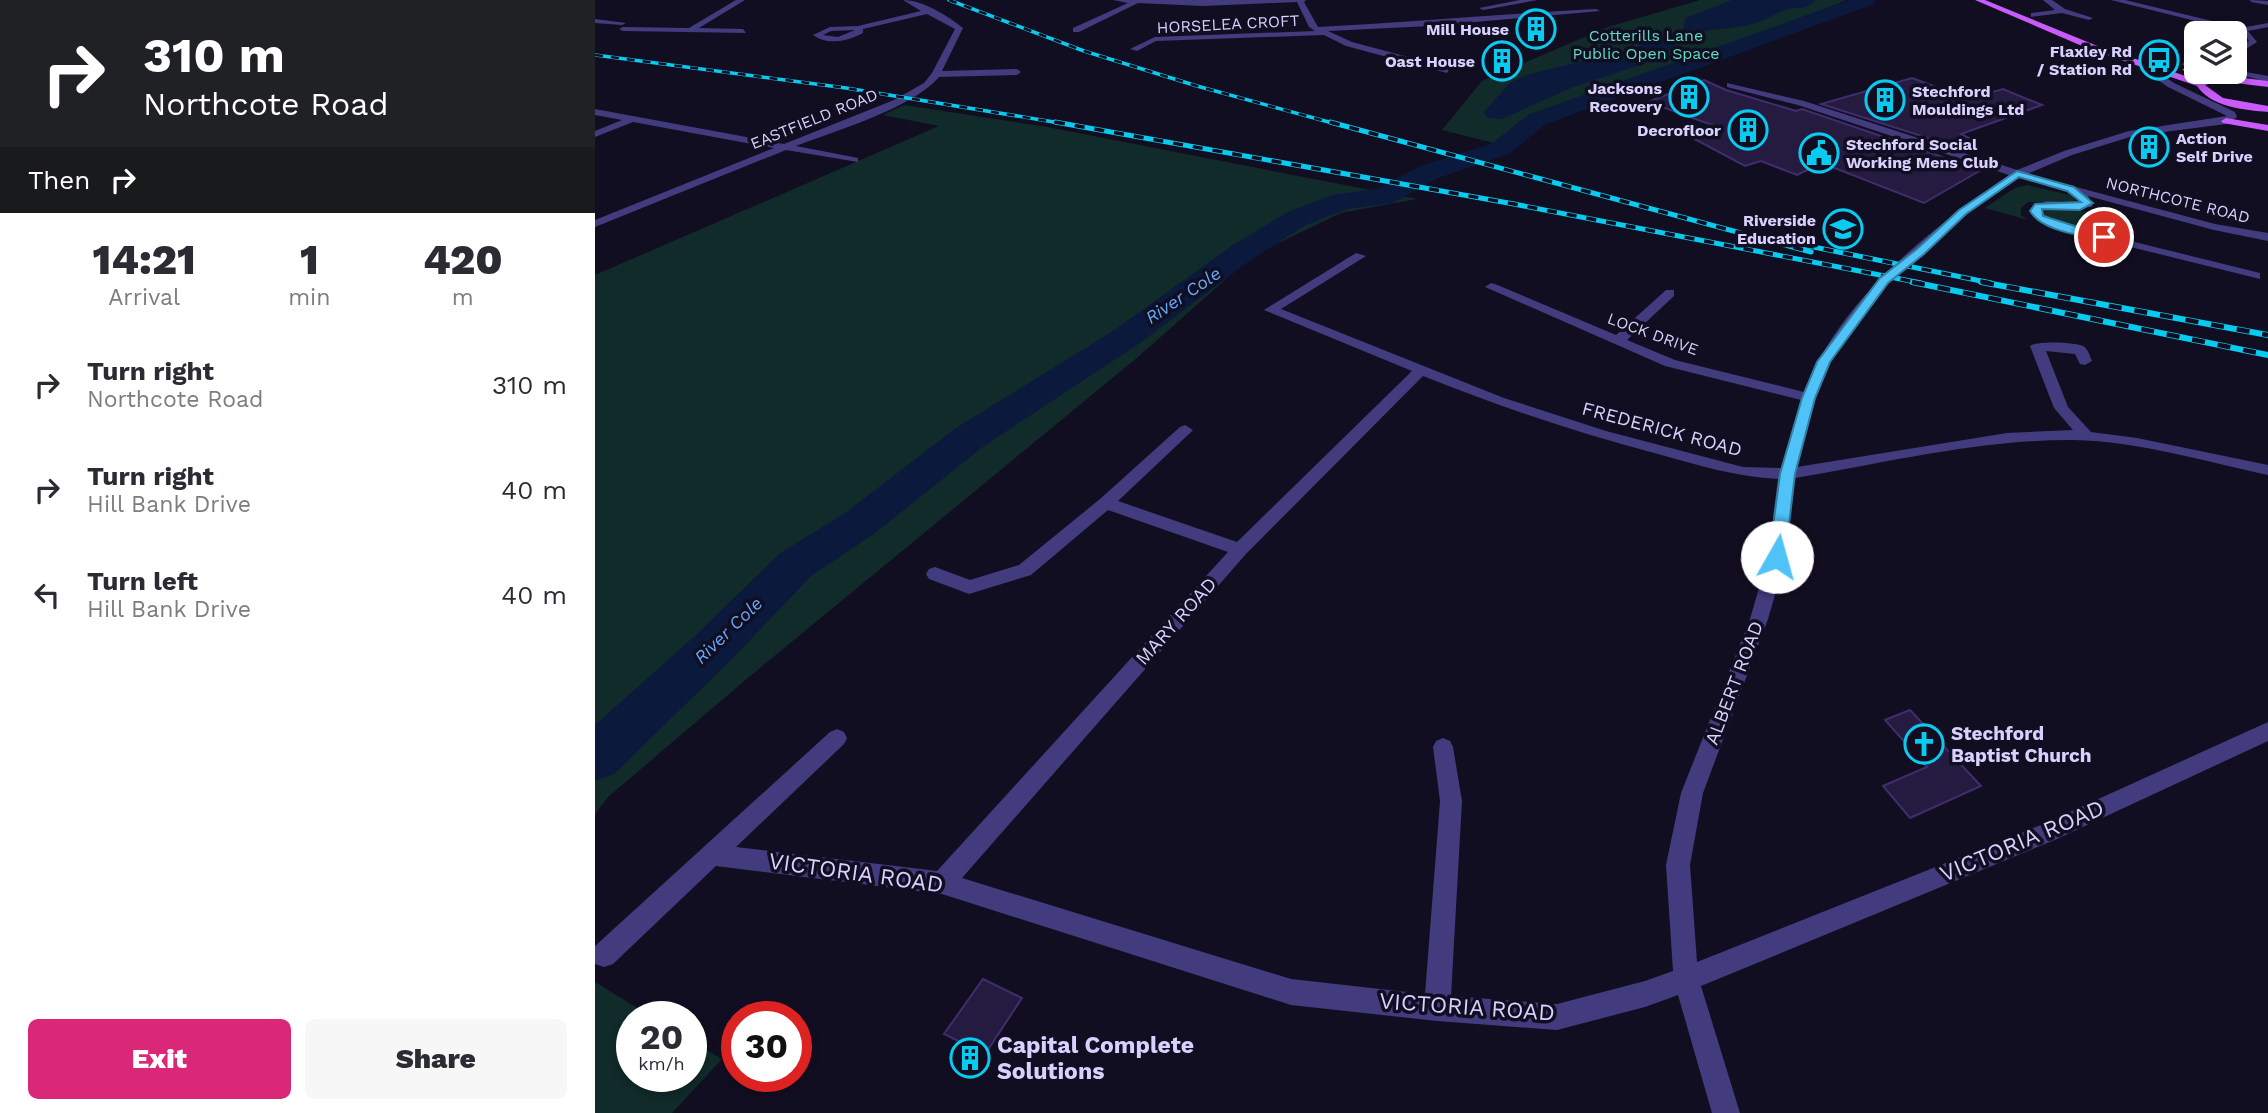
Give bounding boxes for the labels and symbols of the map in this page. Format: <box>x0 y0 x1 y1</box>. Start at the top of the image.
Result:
building icon: Mill House <box>1515 8 1557 50</box>
street label: HORSELEA CROFT <box>1156 11 1300 37</box>
place label: Mill House <box>1426 20 1509 39</box>
park label: Cotterills Lane Public Open Space <box>1572 26 1720 63</box>
bus stop icon: Flaxley Rd / Station Rd <box>2138 39 2180 81</box>
building icon: Oast House <box>1481 40 1523 82</box>
place label: Flaxley Rd / Station Rd <box>2037 42 2132 79</box>
place label: Oast House <box>1385 52 1475 71</box>
building icon: Jacksons Recovery <box>1668 76 1710 118</box>
place label: Jacksons Recovery <box>1588 79 1663 116</box>
building icon: Stechford Mouldings Ltd <box>1864 79 1906 121</box>
place label: Stechford Mouldings Ltd <box>1912 82 2024 119</box>
street label: EASTFIELD ROAD <box>748 85 880 153</box>
building icon: Decrofloor <box>1727 109 1769 151</box>
place label: Decrofloor <box>1637 121 1721 140</box>
building icon: Action Self Drive <box>2128 126 2170 168</box>
place label: Action Self Drive <box>2176 129 2253 166</box>
public building icon: Stechford Social Working Mens Club <box>1798 132 1840 174</box>
place label: Stechford Social Working Mens Club <box>1846 135 1999 172</box>
street label: NORTHCOTE ROAD <box>2104 173 2252 227</box>
pin <box>2074 207 2134 267</box>
school or university icon: Riverside Education <box>1822 208 1864 250</box>
place label: Riverside Education <box>1737 211 1816 248</box>
water label: River Cole <box>1141 262 1225 328</box>
street label: LOCK DRIVE <box>1605 309 1701 359</box>
street label: FREDERICK ROAD <box>1579 397 1745 461</box>
position arrow <box>1740 520 1814 594</box>
street label: MARY ROAD <box>1131 572 1221 670</box>
water label: River Cole <box>690 592 766 668</box>
street label: ALBERT ROAD <box>1700 618 1768 748</box>
place label: Stechford Baptist Church <box>1951 722 2092 767</box>
church icon: Stechford Baptist Church <box>1903 723 1945 765</box>
street label: VICTORIA ROAD <box>1936 794 2108 888</box>
street label: VICTORIA ROAD <box>767 847 945 899</box>
street label: VICTORIA ROAD <box>1378 987 1556 1027</box>
speed limit sign: 30 <box>721 1001 812 1092</box>
place label: Capital Complete Solutions <box>997 1032 1194 1085</box>
building icon: Capital Complete Solutions <box>949 1037 991 1079</box>

